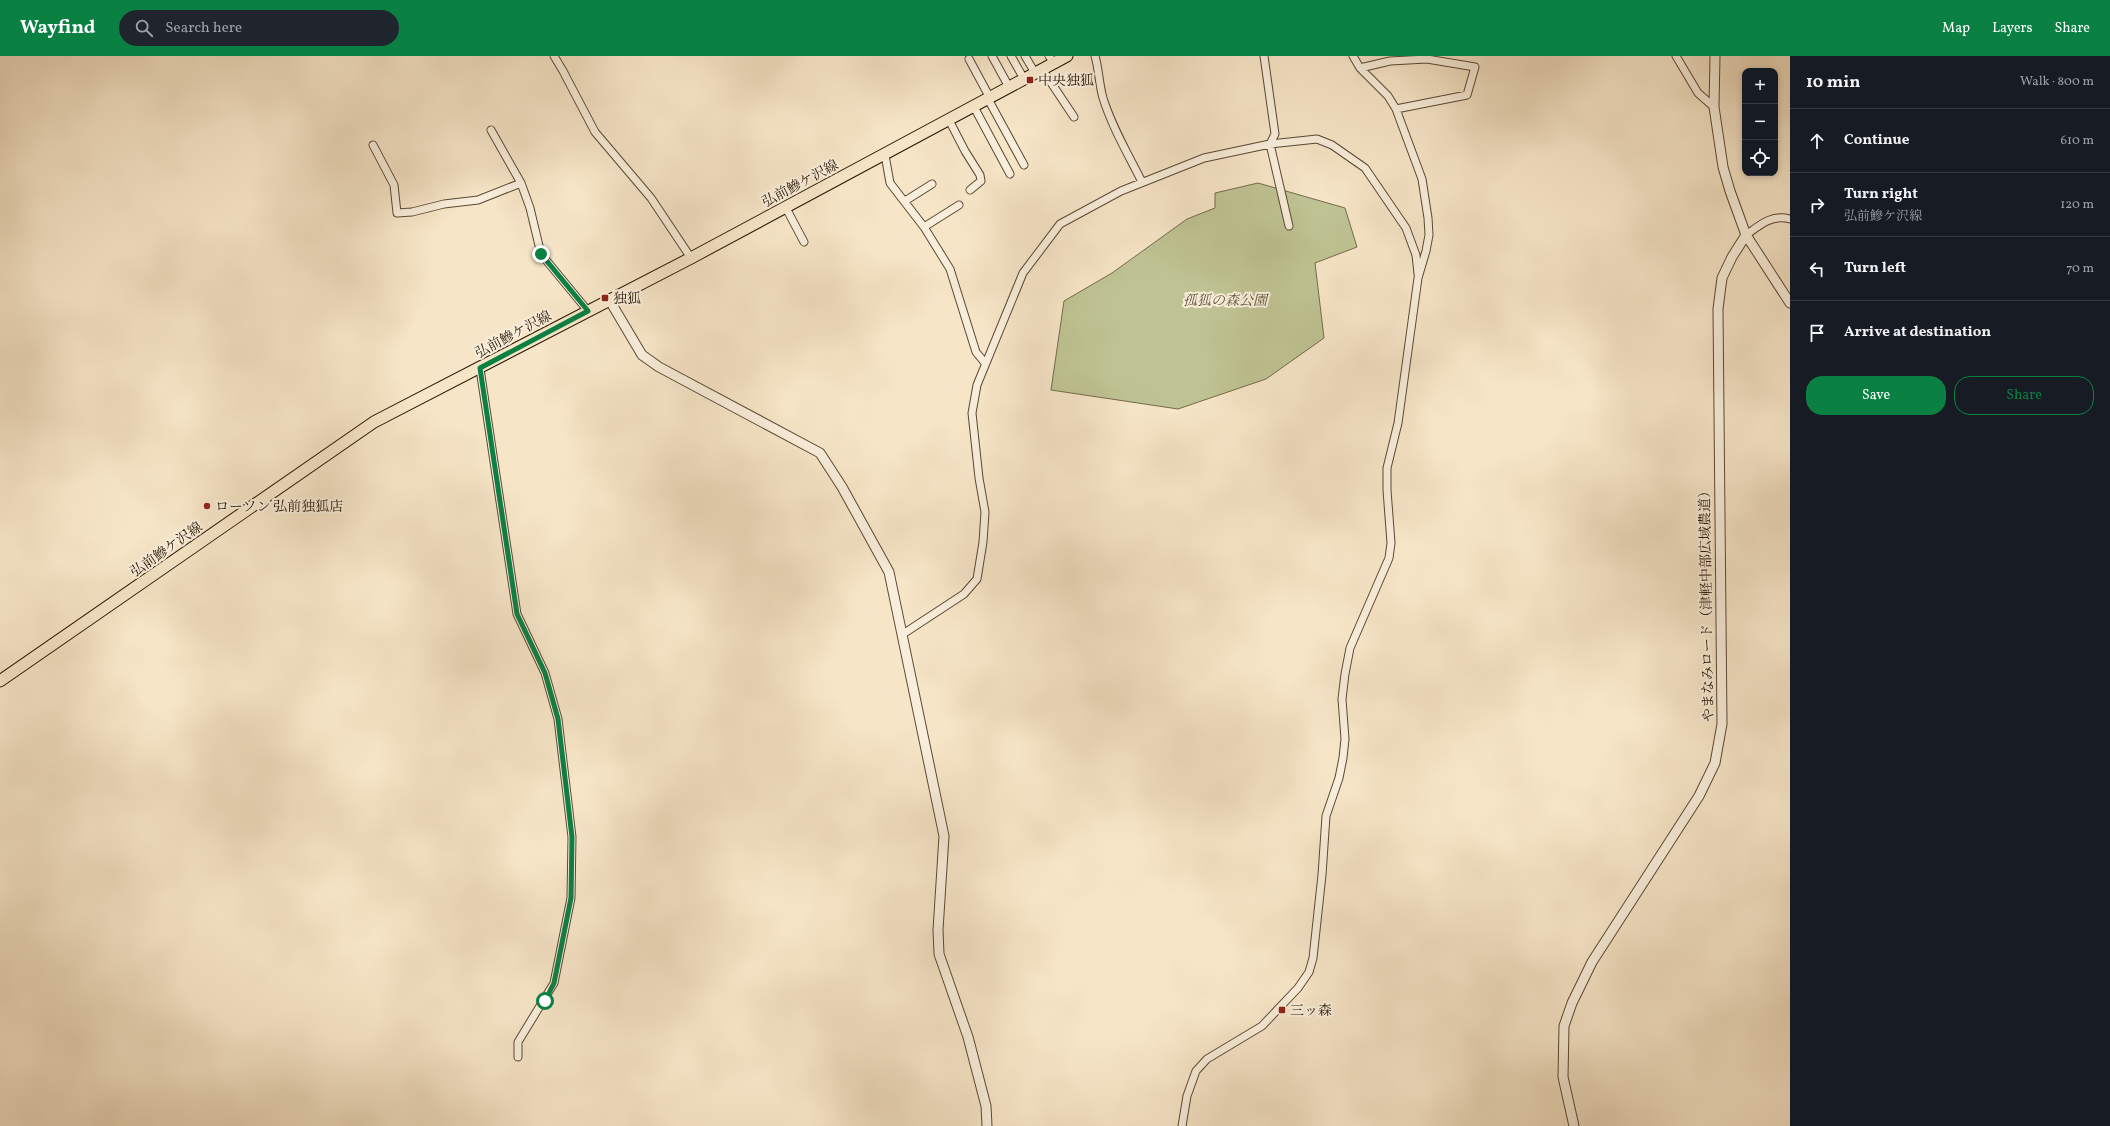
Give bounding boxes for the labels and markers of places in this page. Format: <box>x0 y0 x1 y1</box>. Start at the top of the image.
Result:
place label: 中央独狐 <box>1038 72 1094 91</box>
marker: 中央独狐 <box>1025 75 1035 85</box>
place label: 独狐 <box>613 290 641 309</box>
marker: 独狐 <box>600 293 610 303</box>
place label: ローソン 弘前独狐店 <box>215 498 343 517</box>
marker: ローソン 弘前独狐店 <box>202 501 212 511</box>
place label: 三ッ森 <box>1290 1002 1332 1021</box>
marker: 三ッ森 <box>1277 1005 1287 1015</box>

